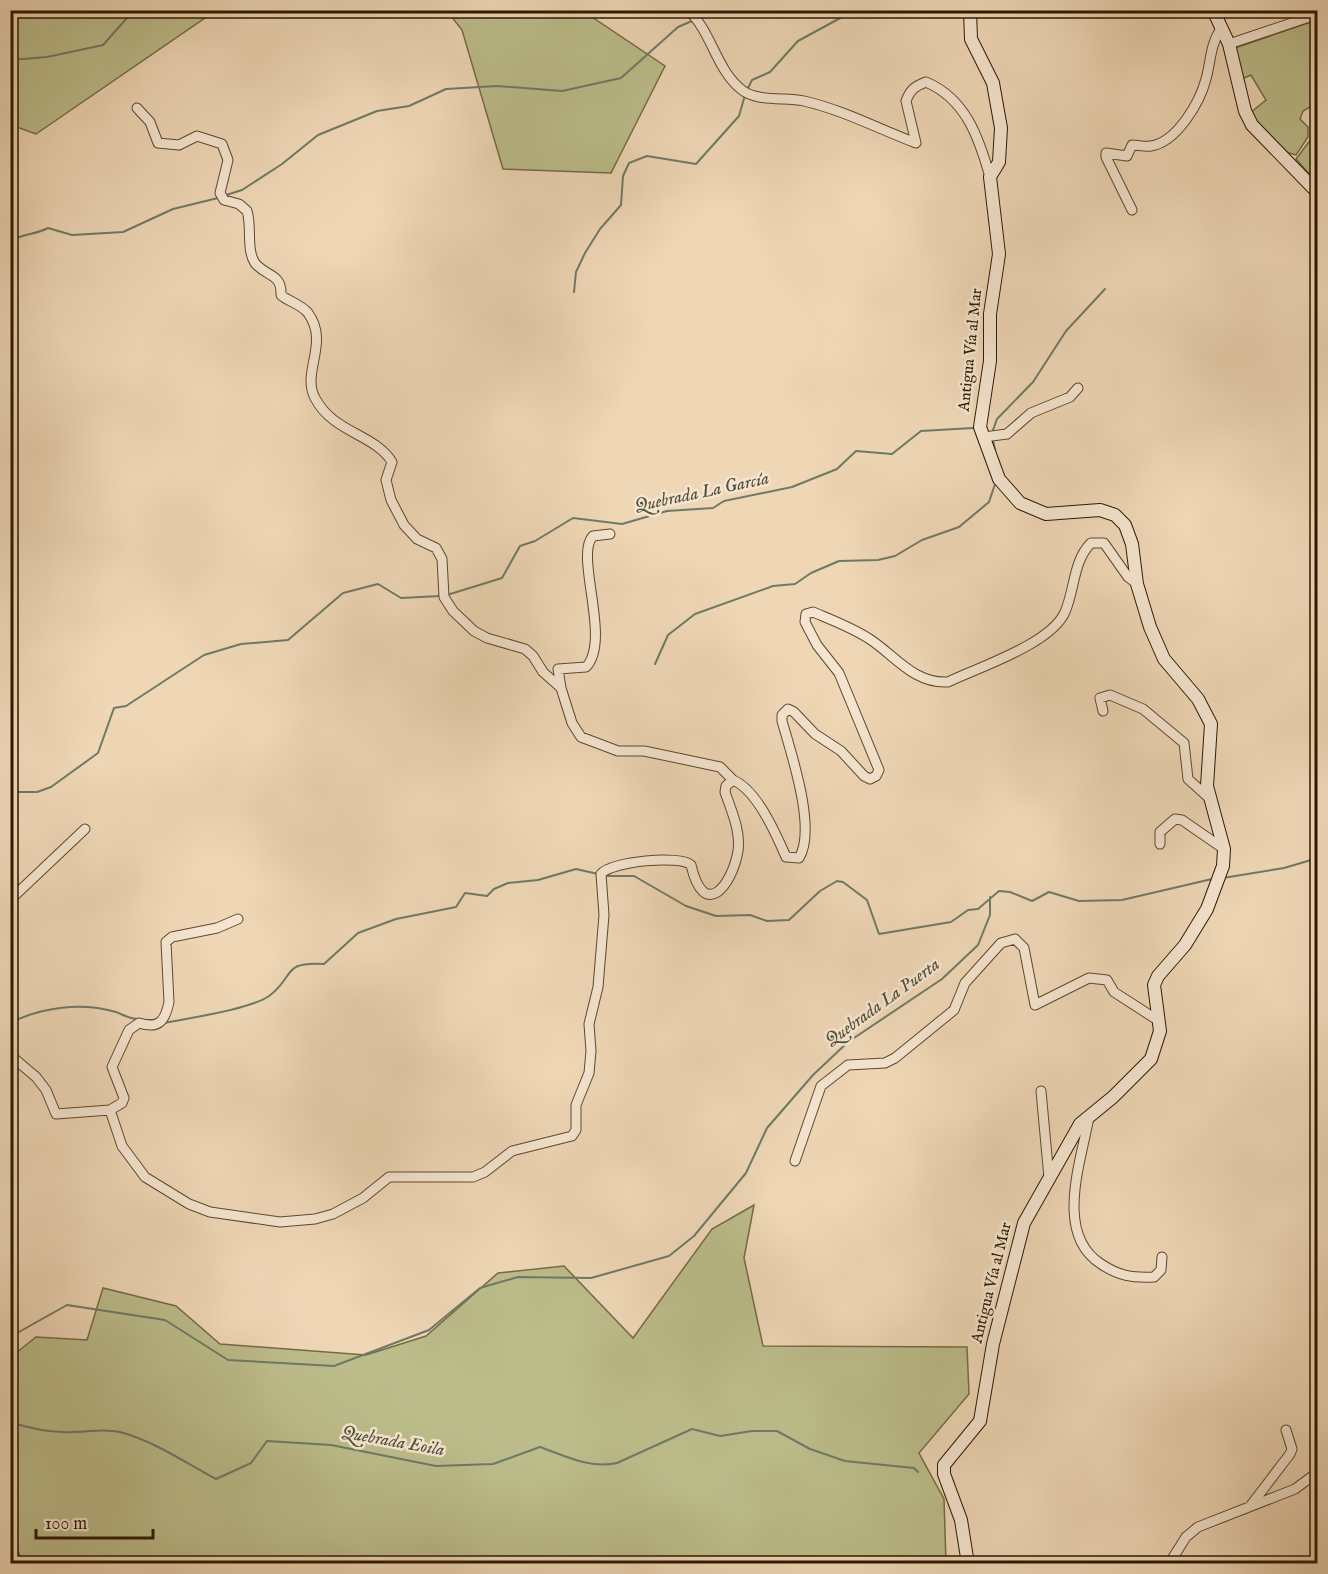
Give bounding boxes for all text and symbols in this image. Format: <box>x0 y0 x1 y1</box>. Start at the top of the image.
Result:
street label: Antigua Vía al Mar <box>954 287 987 414</box>
water label: Quebrada La García <box>633 468 771 518</box>
water label: Quebrada La Puerta <box>821 954 945 1052</box>
street label: Antigua Vía al Mar <box>967 1220 1017 1346</box>
water label: Quebrada Eoila <box>340 1422 446 1462</box>
scale bar <box>36 1502 153 1540</box>
text: 100 m <box>45 1513 87 1536</box>

